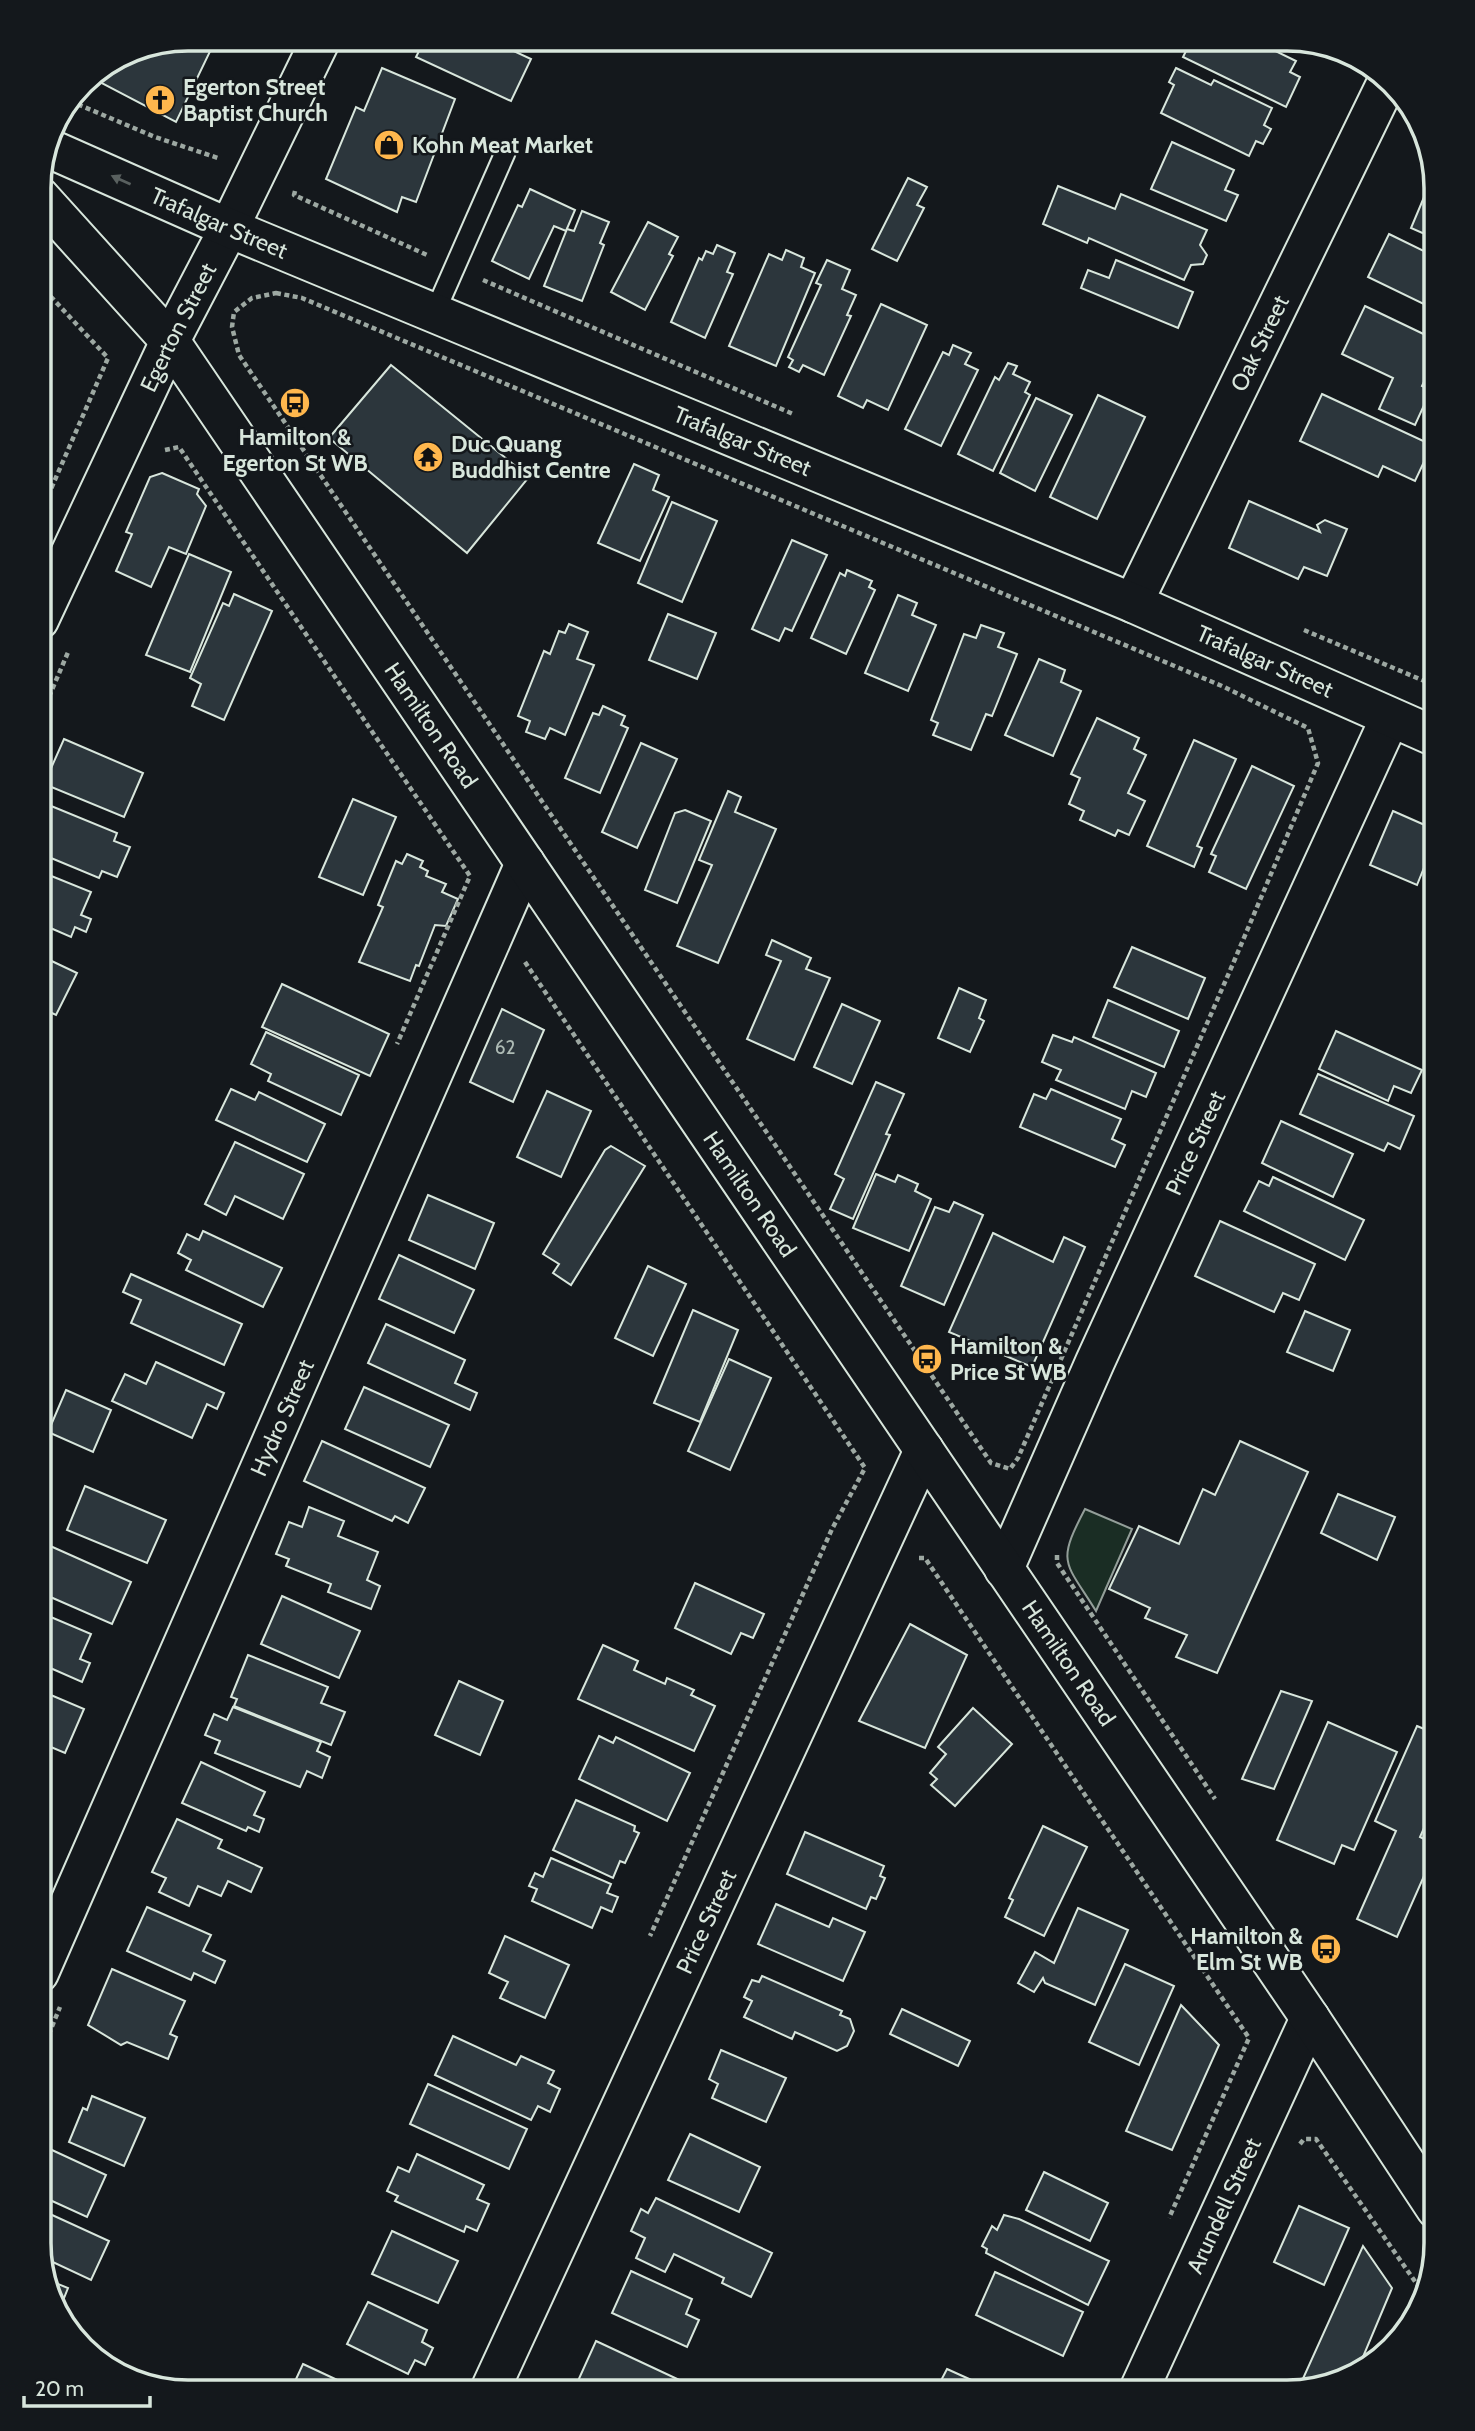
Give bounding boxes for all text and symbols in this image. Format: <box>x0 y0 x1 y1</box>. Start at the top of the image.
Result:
place label: Egerton Street Baptist Church <box>183 73 328 127</box>
church icon: Egerton Street Baptist Church <box>143 83 177 117</box>
shop icon: Kohn Meat Market <box>372 128 406 162</box>
place label: Kohn Meat Market <box>412 131 593 159</box>
one-way arrow <box>111 174 132 185</box>
street label: Trafalgar Street <box>146 181 292 265</box>
street label: Egerton Street <box>134 258 222 396</box>
street label: Oak Street <box>1224 290 1295 396</box>
bus stop icon: Hamilton & Egerton St WB <box>278 386 312 420</box>
street label: Trafalgar Street <box>669 400 816 482</box>
place label: Hamilton & Egerton St WB <box>222 423 368 477</box>
place label: Duc Quang Buddhist Centre <box>451 430 611 484</box>
temple icon: Duc Quang Buddhist Centre <box>411 440 445 474</box>
street label: Trafalgar Street <box>1192 619 1338 704</box>
street label: Hamilton Road <box>379 657 484 793</box>
house number: 62 <box>495 1036 515 1059</box>
street label: Price Street <box>1159 1086 1231 1200</box>
street label: Hamilton Road <box>697 1126 802 1262</box>
place label: Hamilton & Price St WB <box>950 1332 1067 1386</box>
bus stop icon: Hamilton & Price St WB <box>910 1342 944 1376</box>
street label: Hydro Street <box>244 1355 320 1480</box>
street label: Hamilton Road <box>1016 1595 1121 1731</box>
street label: Price Street <box>670 1865 742 1978</box>
place label: Hamilton & Elm St WB <box>1190 1922 1304 1976</box>
bus stop icon: Hamilton & Elm St WB <box>1309 1932 1343 1966</box>
street label: Arundell Street <box>1180 2133 1267 2278</box>
scale bar <box>24 2364 150 2408</box>
text: 20 m <box>35 2376 84 2401</box>

